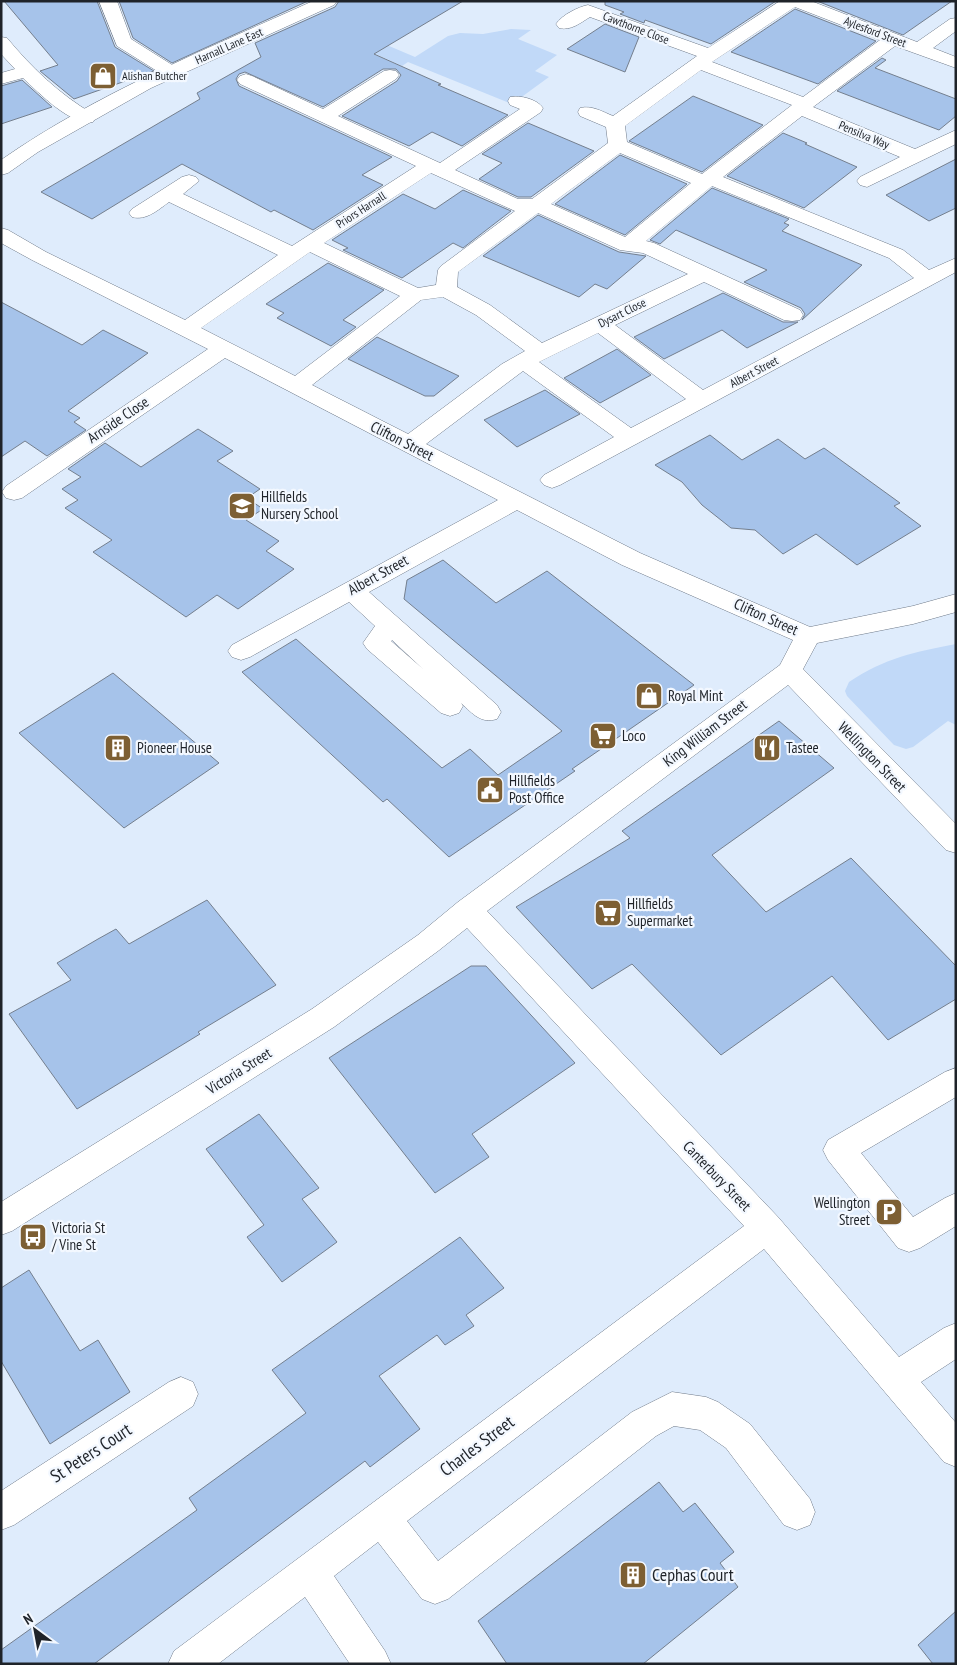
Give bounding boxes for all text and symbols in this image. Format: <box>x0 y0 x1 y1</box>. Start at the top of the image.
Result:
street label: Cawthorne Close <box>601 8 671 47</box>
street label: Aylesford Street <box>842 13 909 51</box>
street label: Harnall Lane East <box>193 24 266 67</box>
shop icon: Alishan Butcher <box>88 61 118 91</box>
place label: Alishan Butcher <box>122 68 188 83</box>
street label: Pensilva Way <box>837 117 892 152</box>
street label: Priors Harnall <box>333 188 389 231</box>
street label: Dysart Close <box>595 295 648 331</box>
street label: Albert Street <box>727 352 781 391</box>
street label: Arnside Close <box>83 392 152 447</box>
street label: Clifton Street <box>367 417 437 465</box>
place label: Hillfields Nursery School <box>261 487 339 523</box>
school or university icon: Hillfields Nursery School <box>227 491 257 521</box>
street label: Albert Street <box>344 550 411 599</box>
street label: Clifton Street <box>731 594 801 639</box>
shop icon: Royal Mint <box>634 681 664 711</box>
place label: Royal Mint <box>668 686 723 705</box>
street label: King William Street <box>659 695 750 770</box>
street label: Wellington Street <box>834 718 911 796</box>
supermarket icon: Loco <box>588 721 618 751</box>
place label: Loco <box>622 726 646 745</box>
building icon: Pioneer House <box>103 733 133 763</box>
restaurant icon: Tastee <box>752 733 782 763</box>
place label: Pioneer House <box>137 738 212 757</box>
place label: Tastee <box>786 738 819 757</box>
place label: Hillfields Post Office <box>509 771 564 807</box>
public building icon: Hillfields Post Office <box>475 775 505 805</box>
place label: Hillfields Supermarket <box>627 894 693 930</box>
supermarket icon: Hillfields Supermarket <box>593 898 623 928</box>
street label: Victoria Street <box>202 1043 275 1099</box>
street label: Canterbury Street <box>679 1137 756 1215</box>
place label: Wellington Street <box>814 1193 870 1229</box>
parking icon: Wellington Street <box>874 1197 904 1227</box>
place label: Victoria St / Vine St <box>51 1218 105 1254</box>
bus stop icon: Victoria St / Vine St <box>18 1222 48 1252</box>
street label: Charles Street <box>435 1410 518 1481</box>
street label: St Peters Court <box>46 1418 136 1487</box>
building icon: Cephas Court <box>618 1560 648 1590</box>
place label: Cephas Court <box>652 1563 734 1586</box>
north arrow <box>10 1605 60 1655</box>
text: N <box>20 1609 36 1629</box>

